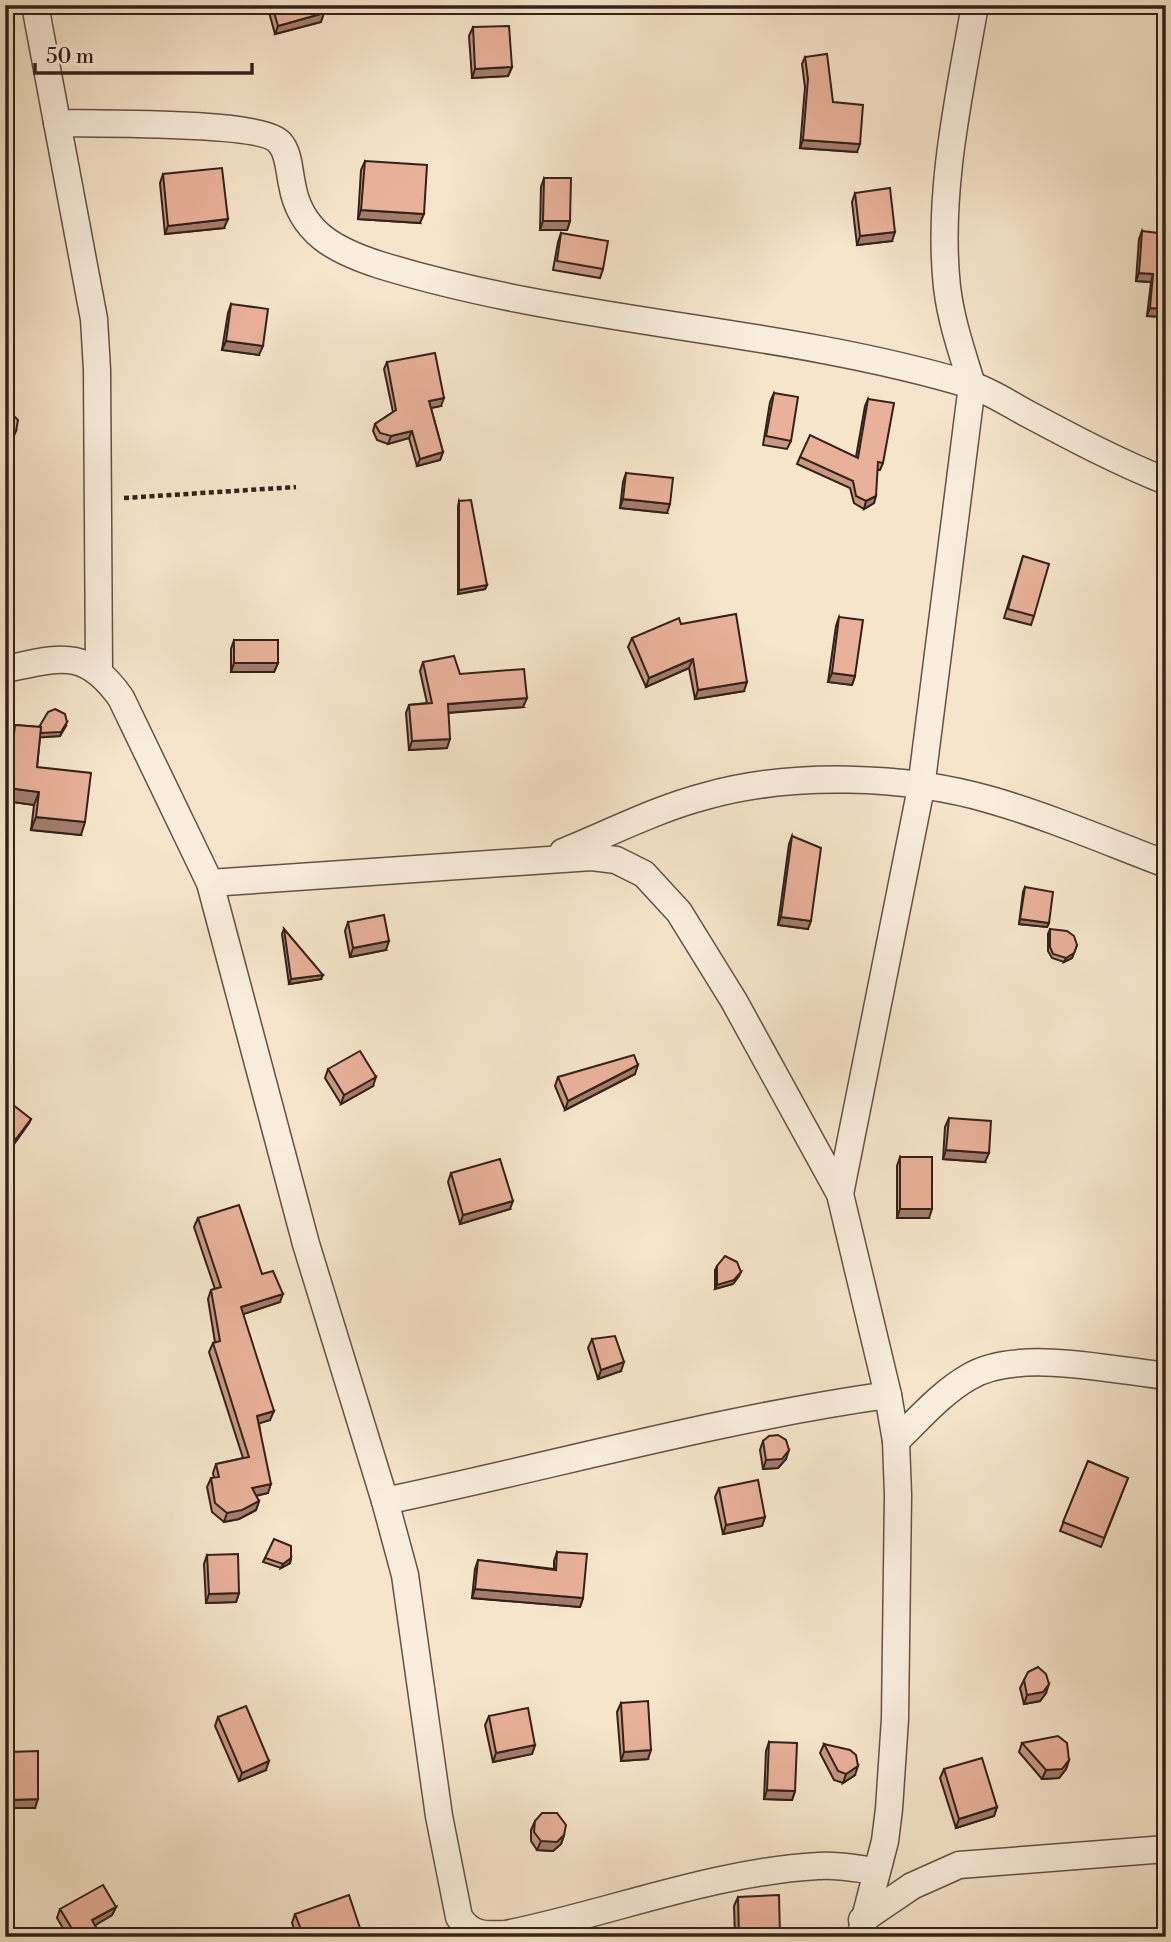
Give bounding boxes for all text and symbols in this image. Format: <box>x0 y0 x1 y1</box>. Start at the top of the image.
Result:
scale bar <box>35 32 252 76</box>
text: 50 m <box>46 44 94 70</box>

